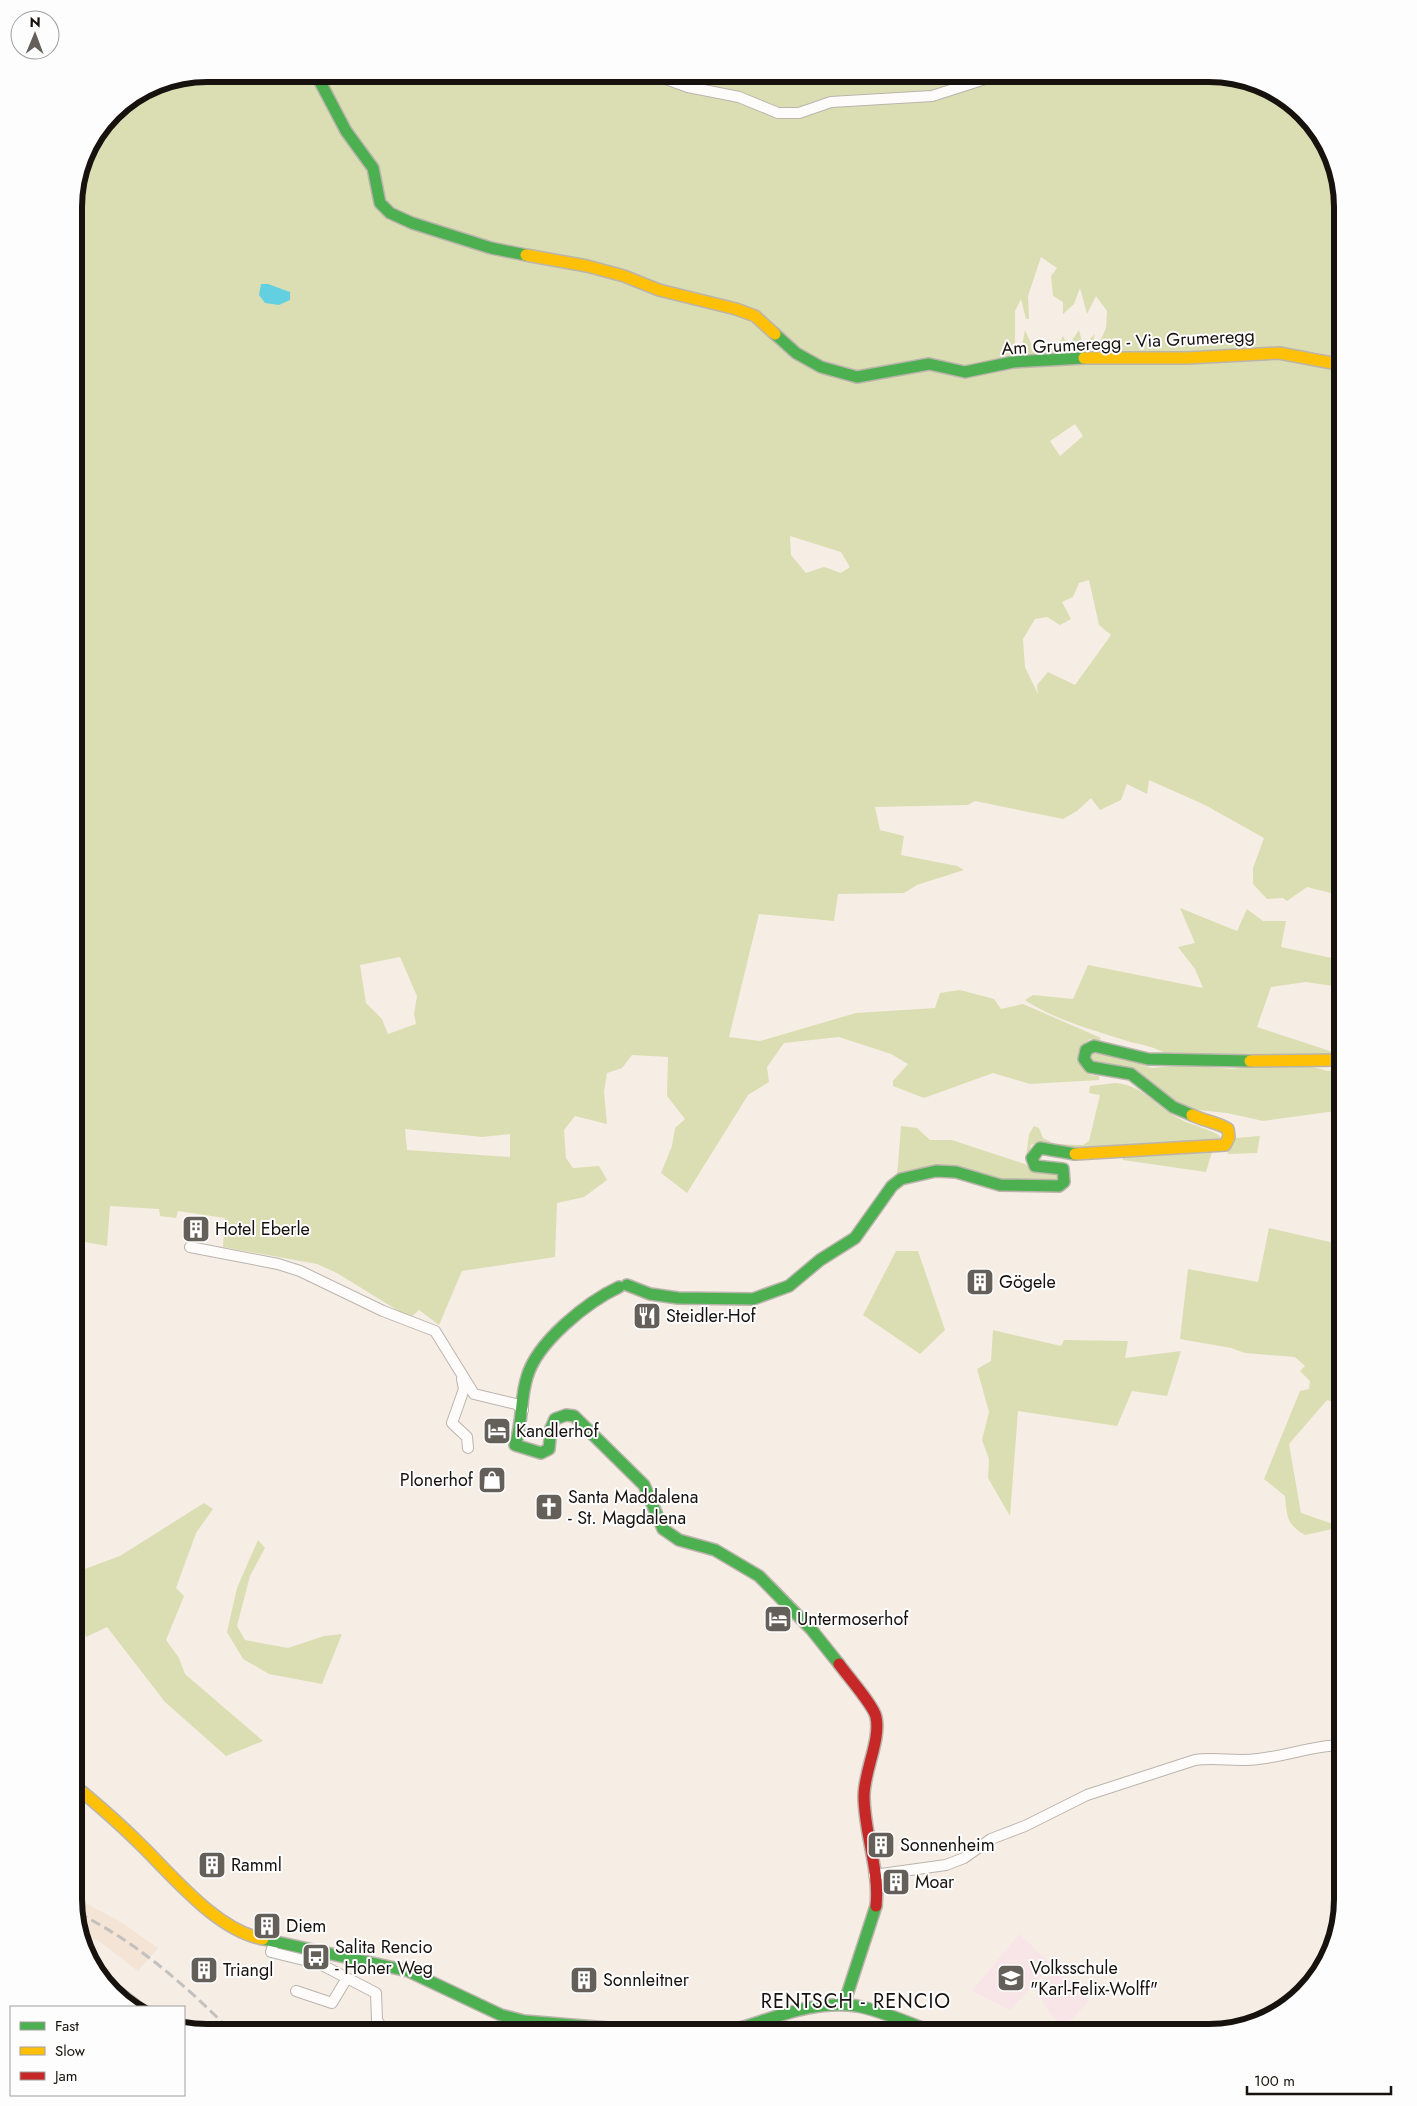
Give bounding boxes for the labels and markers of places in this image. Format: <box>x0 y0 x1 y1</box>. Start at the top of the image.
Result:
building icon: Hotel Eberle <box>181 1214 211 1244</box>
place label: Hotel Eberle <box>215 1216 310 1242</box>
building icon: Gögele <box>965 1267 995 1297</box>
place label: Gögele <box>999 1269 1056 1295</box>
restaurant icon: Steidler-Hof <box>632 1301 662 1331</box>
place label: Steidler-Hof <box>666 1303 756 1329</box>
hotel icon: Kandlerhof <box>482 1416 512 1446</box>
place label: Kandlerhof <box>516 1418 599 1444</box>
shop icon: Plonerhof <box>477 1465 507 1495</box>
place label: Plonerhof <box>400 1467 474 1493</box>
place label: Santa Maddalena - St. Magdalena <box>568 1484 698 1531</box>
church icon: Santa Maddalena - St. Magdalena <box>534 1492 564 1522</box>
hotel icon: Untermoserhof <box>763 1604 793 1634</box>
place label: Untermoserhof <box>797 1606 909 1632</box>
building icon: Sonnenheim <box>866 1830 896 1860</box>
place label: Sonnenheim <box>900 1832 995 1858</box>
building icon: Ramml <box>197 1850 227 1880</box>
place label: Ramml <box>231 1852 282 1878</box>
building icon: Moar <box>881 1867 911 1897</box>
place label: Moar <box>915 1869 955 1895</box>
building icon: Diem <box>252 1911 282 1941</box>
place label: Diem <box>286 1913 326 1939</box>
place label: Salita Rencio - Hoher Weg <box>335 1934 433 1981</box>
bus stop icon: Salita Rencio - Hoher Weg <box>301 1942 331 1972</box>
building icon: Triangl <box>189 1955 219 1985</box>
place label: Volksschule "Karl-Felix-Wolff" <box>1030 1955 1158 2002</box>
place label: Triangl <box>223 1957 273 1983</box>
school or university icon: Volksschule "Karl-Felix-Wolff" <box>996 1963 1026 1993</box>
building icon: Sonnleitner <box>569 1965 599 1995</box>
place label: Sonnleitner <box>603 1967 690 1993</box>

